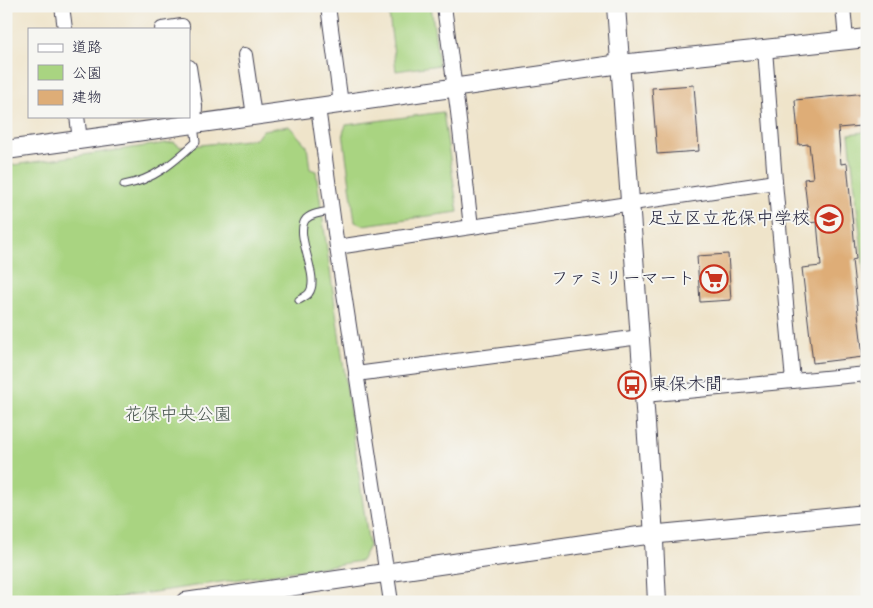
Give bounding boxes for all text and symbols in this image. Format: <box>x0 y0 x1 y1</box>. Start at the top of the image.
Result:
legend <box>28 28 190 118</box>
text: 道路 <box>72 38 102 58</box>
text: 公園 <box>72 64 102 84</box>
text: 建物 <box>72 88 102 108</box>
school or university icon: 足立区立花保中学校 <box>814 204 844 234</box>
place label: 足立区立花保中学校 <box>648 207 810 231</box>
supermarket icon: ファミリーマート <box>699 264 729 294</box>
place label: ファミリーマート <box>551 267 695 291</box>
bus stop icon: 東保木間 <box>617 370 647 400</box>
place label: 東保木間 <box>651 373 723 397</box>
park label: 花保中央公園 <box>124 403 232 427</box>

